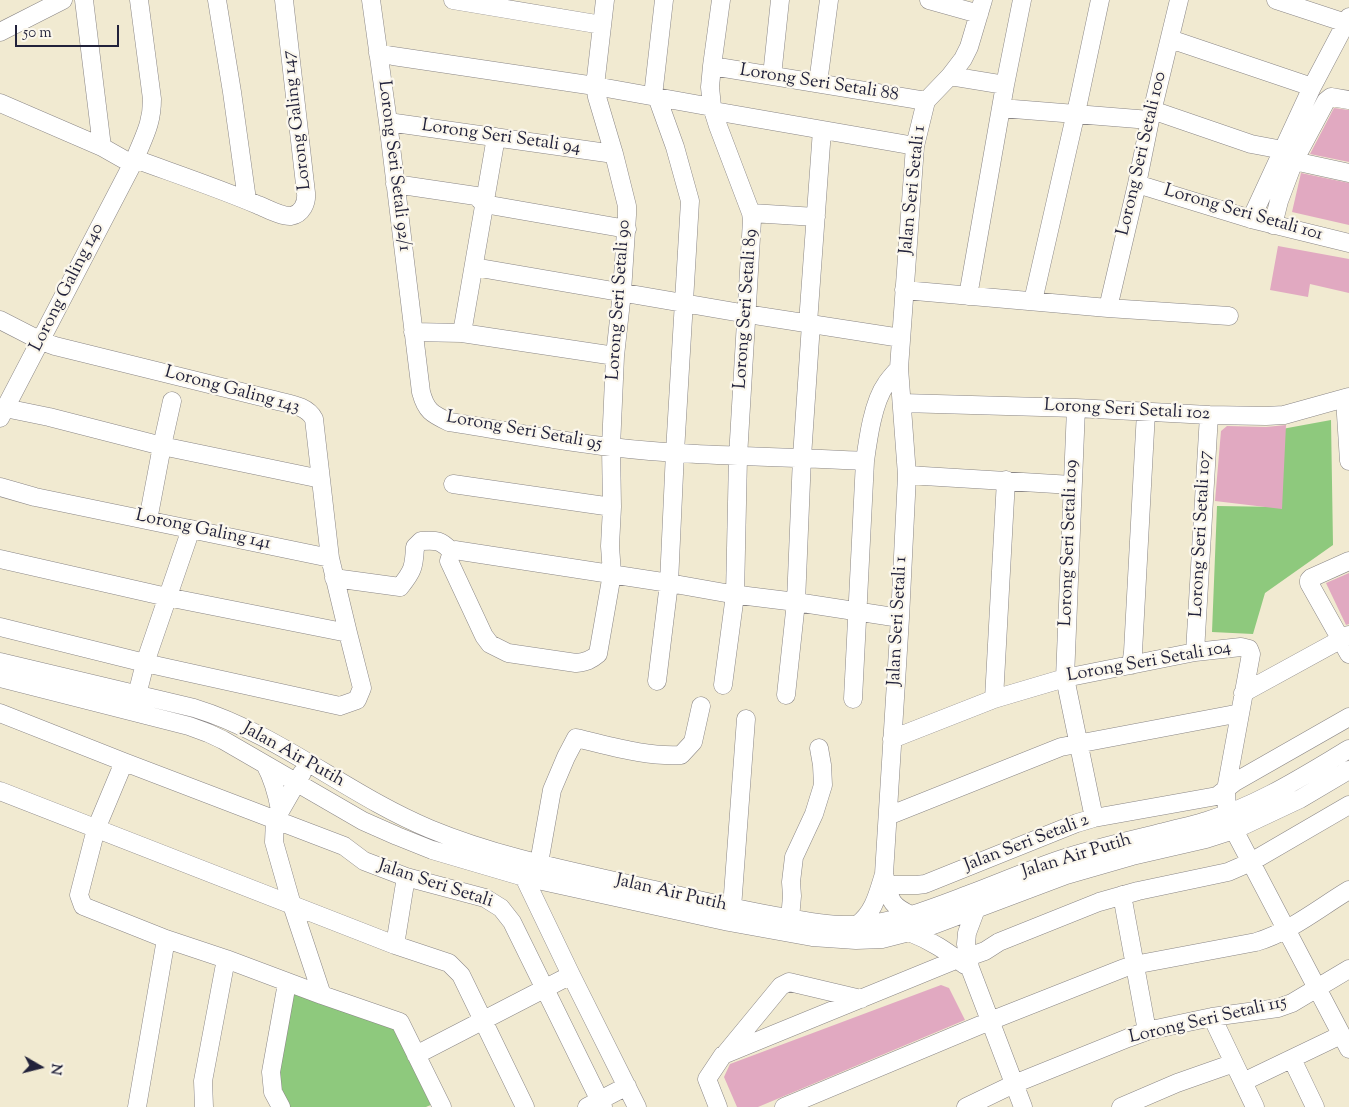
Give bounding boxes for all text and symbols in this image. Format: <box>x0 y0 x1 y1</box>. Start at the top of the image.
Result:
scale bar <box>18 15 121 47</box>
text: 50 m <box>23 23 52 44</box>
street label: Lorong Galing 147 <box>279 49 317 191</box>
street label: Lorong Seri Setali 88 <box>738 61 900 107</box>
street label: Lorong Seri Setali 100 <box>1114 70 1172 238</box>
street label: Lorong Seri Setali 92/1 <box>372 79 414 253</box>
street label: Lorong Seri Setali 94 <box>420 116 582 160</box>
street label: Jalan Seri Setali 1 <box>896 124 932 256</box>
street label: Lorong Seri Setali 101 <box>1161 181 1325 247</box>
street label: Lorong Seri Setali 90 <box>604 219 636 381</box>
street label: Lorong Galing 140 <box>26 220 110 356</box>
street label: Lorong Seri Setali 89 <box>731 228 763 390</box>
street label: Lorong Galing 143 <box>162 363 302 419</box>
street label: Lorong Seri Setali 102 <box>1043 396 1211 426</box>
street label: Lorong Seri Setali 95 <box>444 408 604 456</box>
street label: Lorong Seri Setali 107 <box>1187 450 1217 618</box>
street label: Lorong Seri Setali 109 <box>1056 459 1084 627</box>
street label: Lorong Galing 141 <box>133 506 273 556</box>
street label: Jalan Seri Setali 1 <box>885 556 913 686</box>
street label: Lorong Seri Setali 104 <box>1065 638 1233 688</box>
street label: Jalan Air Putih <box>238 719 348 793</box>
street label: Jalan Seri Setali 2 <box>962 810 1092 878</box>
street label: Jalan Air Putih <box>1020 830 1134 884</box>
street label: Jalan Seri Setali <box>375 856 495 914</box>
street label: Jalan Air Putih <box>613 871 729 917</box>
street label: Lorong Seri Setali 115 <box>1127 992 1289 1050</box>
north arrow <box>15 1042 65 1092</box>
text: N <box>44 1062 66 1076</box>

